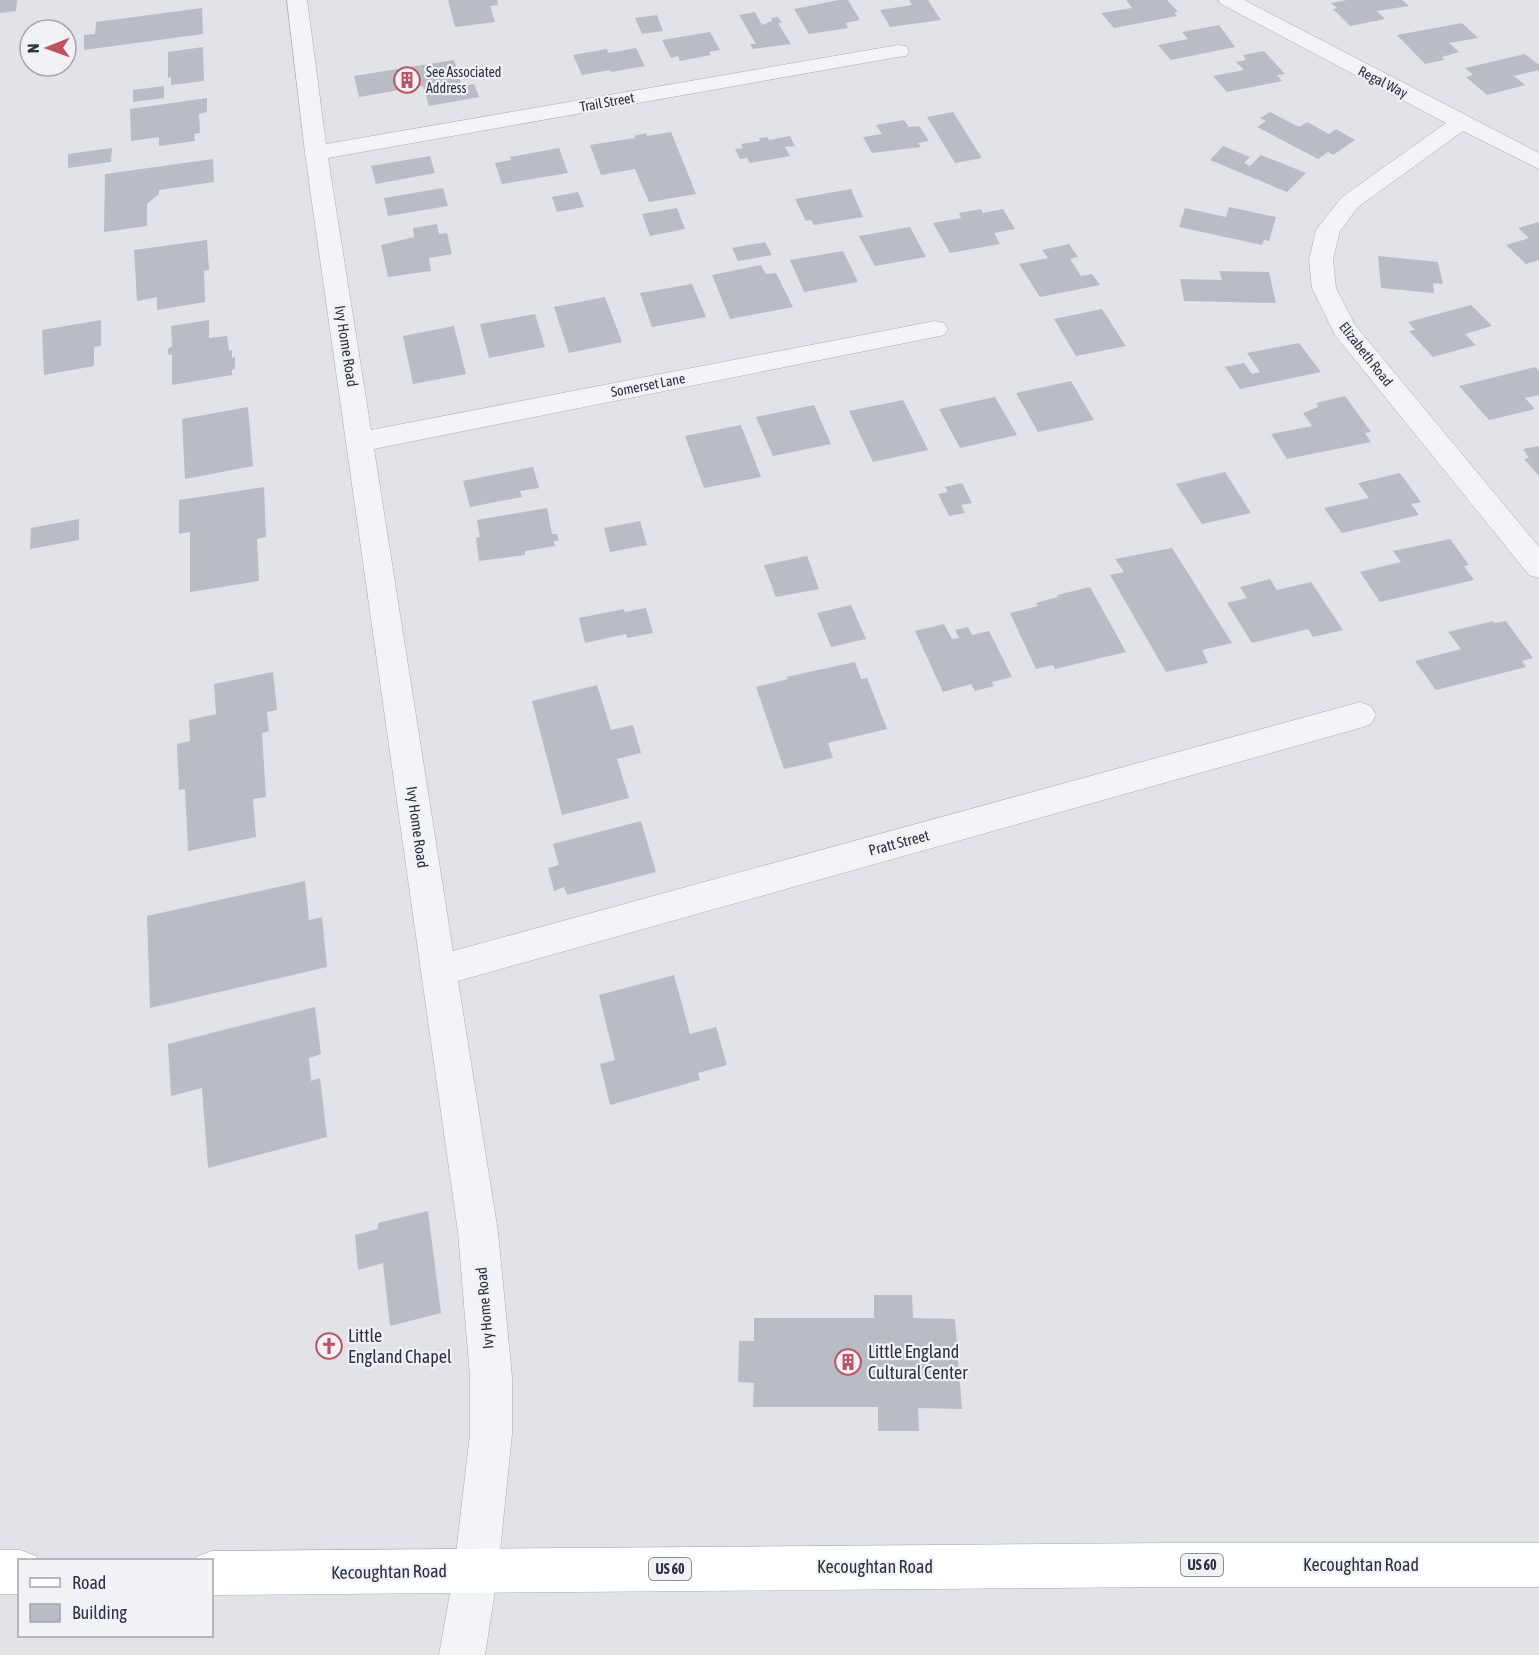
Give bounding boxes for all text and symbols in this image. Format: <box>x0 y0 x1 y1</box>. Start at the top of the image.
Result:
north arrow <box>18 18 78 78</box>
text: N <box>24 43 42 53</box>
street label: Regal Way <box>1356 63 1411 101</box>
place label: See Associated Address <box>426 64 502 96</box>
building icon: See Associated Address <box>392 65 422 95</box>
street label: Trail Street <box>578 89 636 115</box>
street label: Ivy Home Road <box>332 304 361 388</box>
street label: Elizabeth Road <box>1336 319 1396 389</box>
street label: Somerset Lane <box>609 370 687 400</box>
street label: Ivy Home Road <box>403 785 432 869</box>
street label: Pratt Street <box>867 826 931 859</box>
street label: Ivy Home Road <box>472 1266 497 1350</box>
place label: Little England Chapel <box>348 1325 452 1367</box>
church icon: Little England Chapel <box>314 1331 344 1361</box>
place label: Little England Cultural Center <box>868 1341 968 1383</box>
building icon: Little England Cultural Center <box>833 1347 863 1377</box>
road number: US 60 <box>1181 1554 1223 1576</box>
street label: Kecoughtan Road <box>1303 1554 1419 1575</box>
street label: Kecoughtan Road <box>817 1556 933 1577</box>
road number: US 60 <box>649 1558 691 1580</box>
legend <box>18 1559 213 1637</box>
street label: Kecoughtan Road <box>331 1560 447 1583</box>
text: Road <box>72 1572 106 1593</box>
text: Building <box>72 1602 127 1623</box>

